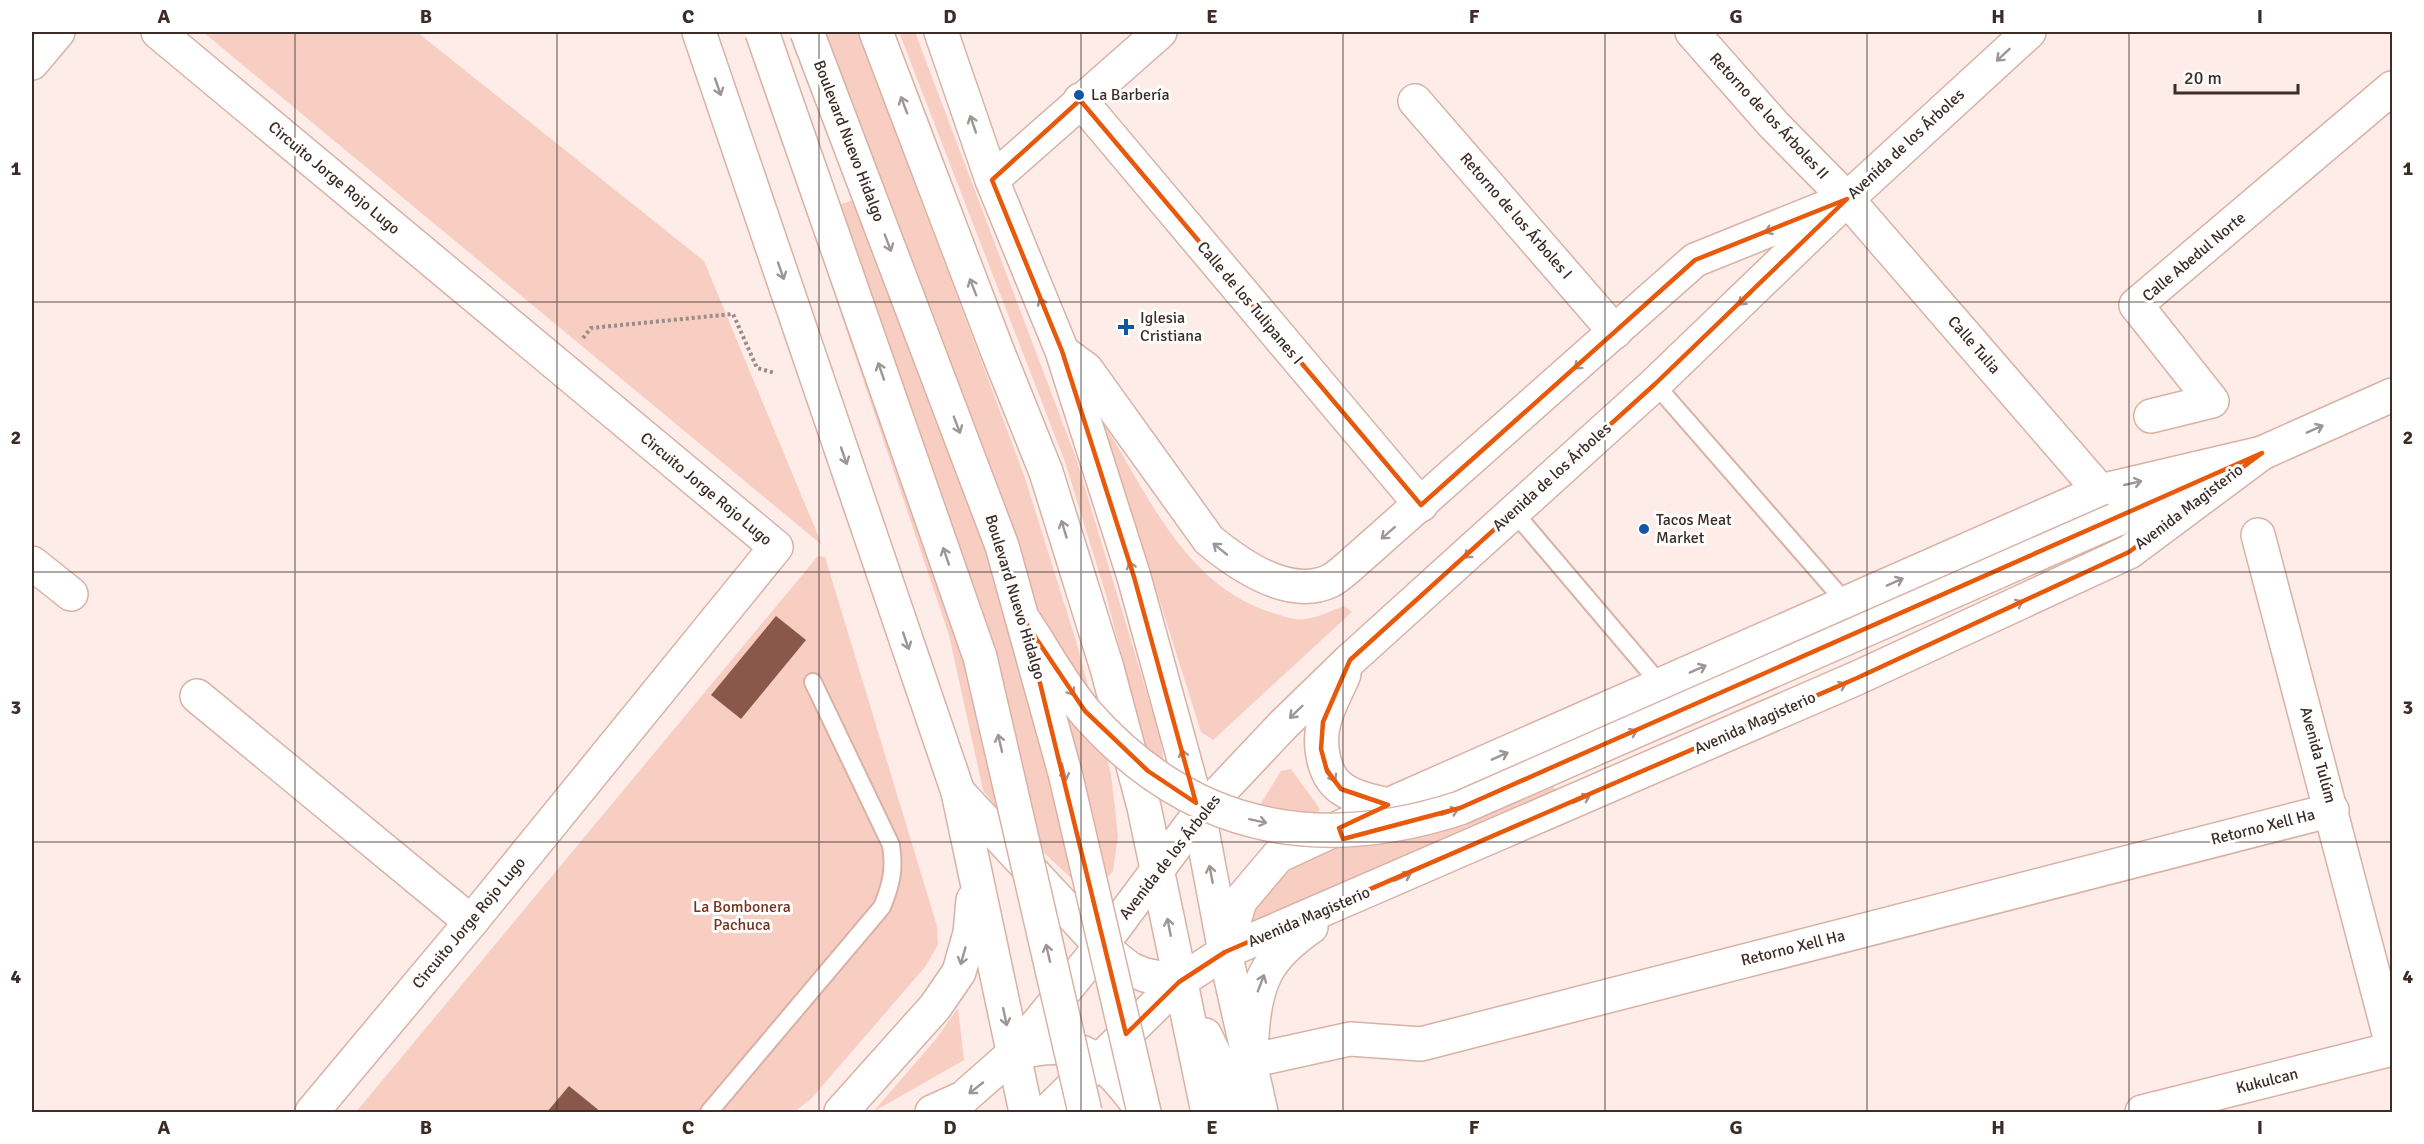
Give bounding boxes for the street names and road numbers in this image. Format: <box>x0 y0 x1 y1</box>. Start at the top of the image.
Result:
street label: Retorno de los Árboles II <box>1705 49 1833 183</box>
street label: Boulevard Nuevo Hidalgo <box>809 57 889 225</box>
street label: Avenida de los Árboles <box>1843 84 1969 204</box>
street label: Circuito Jorge Rojo Lugo <box>264 117 404 239</box>
street label: Retorno de los Árboles I <box>1456 149 1576 283</box>
street label: Calle Abedul Norte <box>2138 208 2250 306</box>
street label: Calle de los Tulipanes I <box>1193 237 1307 369</box>
street label: Calle Tulia <box>1943 312 2005 378</box>
street label: Avenida de los Árboles <box>1488 418 1616 536</box>
street label: Circuito Jorge Rojo Lugo <box>636 428 776 550</box>
street label: Avenida Magisterio <box>2131 460 2247 554</box>
street label: Boulevard Nuevo Hidalgo <box>980 512 1050 682</box>
street label: Avenida Magisterio <box>1691 687 1819 759</box>
street label: Avenida Tulúm <box>2296 705 2340 805</box>
street label: Avenida de los Árboles <box>1115 791 1225 923</box>
street label: Retorno Xell Ha <box>2209 804 2317 850</box>
street label: Circuito Jorge Rojo Lugo <box>408 853 530 993</box>
street label: Avenida Magisterio <box>1245 882 1373 952</box>
street label: Retorno Xell Ha <box>1739 925 1847 971</box>
street label: Kukulcan <box>2234 1064 2300 1098</box>

